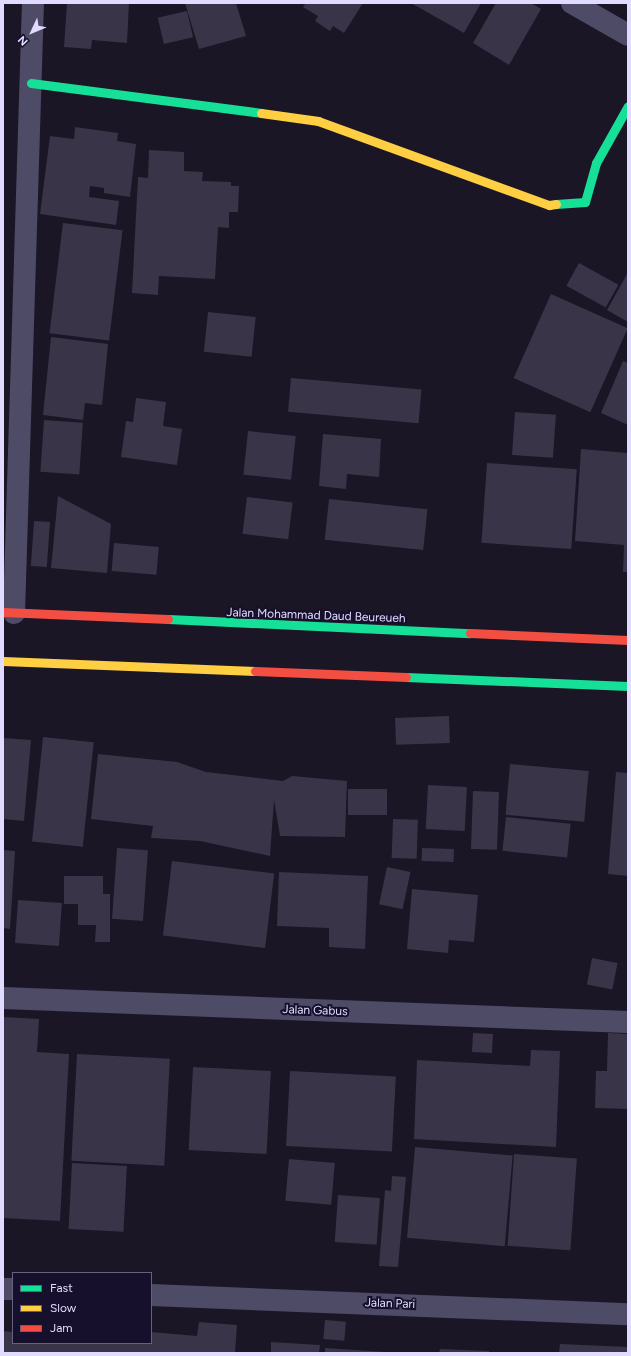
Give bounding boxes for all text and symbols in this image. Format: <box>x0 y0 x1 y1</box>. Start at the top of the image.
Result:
north arrow <box>12 12 52 52</box>
text: N <box>15 33 31 48</box>
street label: Jalan Mohammad Daud Beureueh <box>226 606 406 626</box>
street label: Jalan Gabus <box>282 1003 348 1019</box>
legend <box>12 1272 152 1344</box>
text: Fast <box>50 1281 73 1295</box>
street label: Jalan Pari <box>365 1296 415 1312</box>
text: Slow <box>50 1301 76 1315</box>
text: Jam <box>50 1321 73 1335</box>

